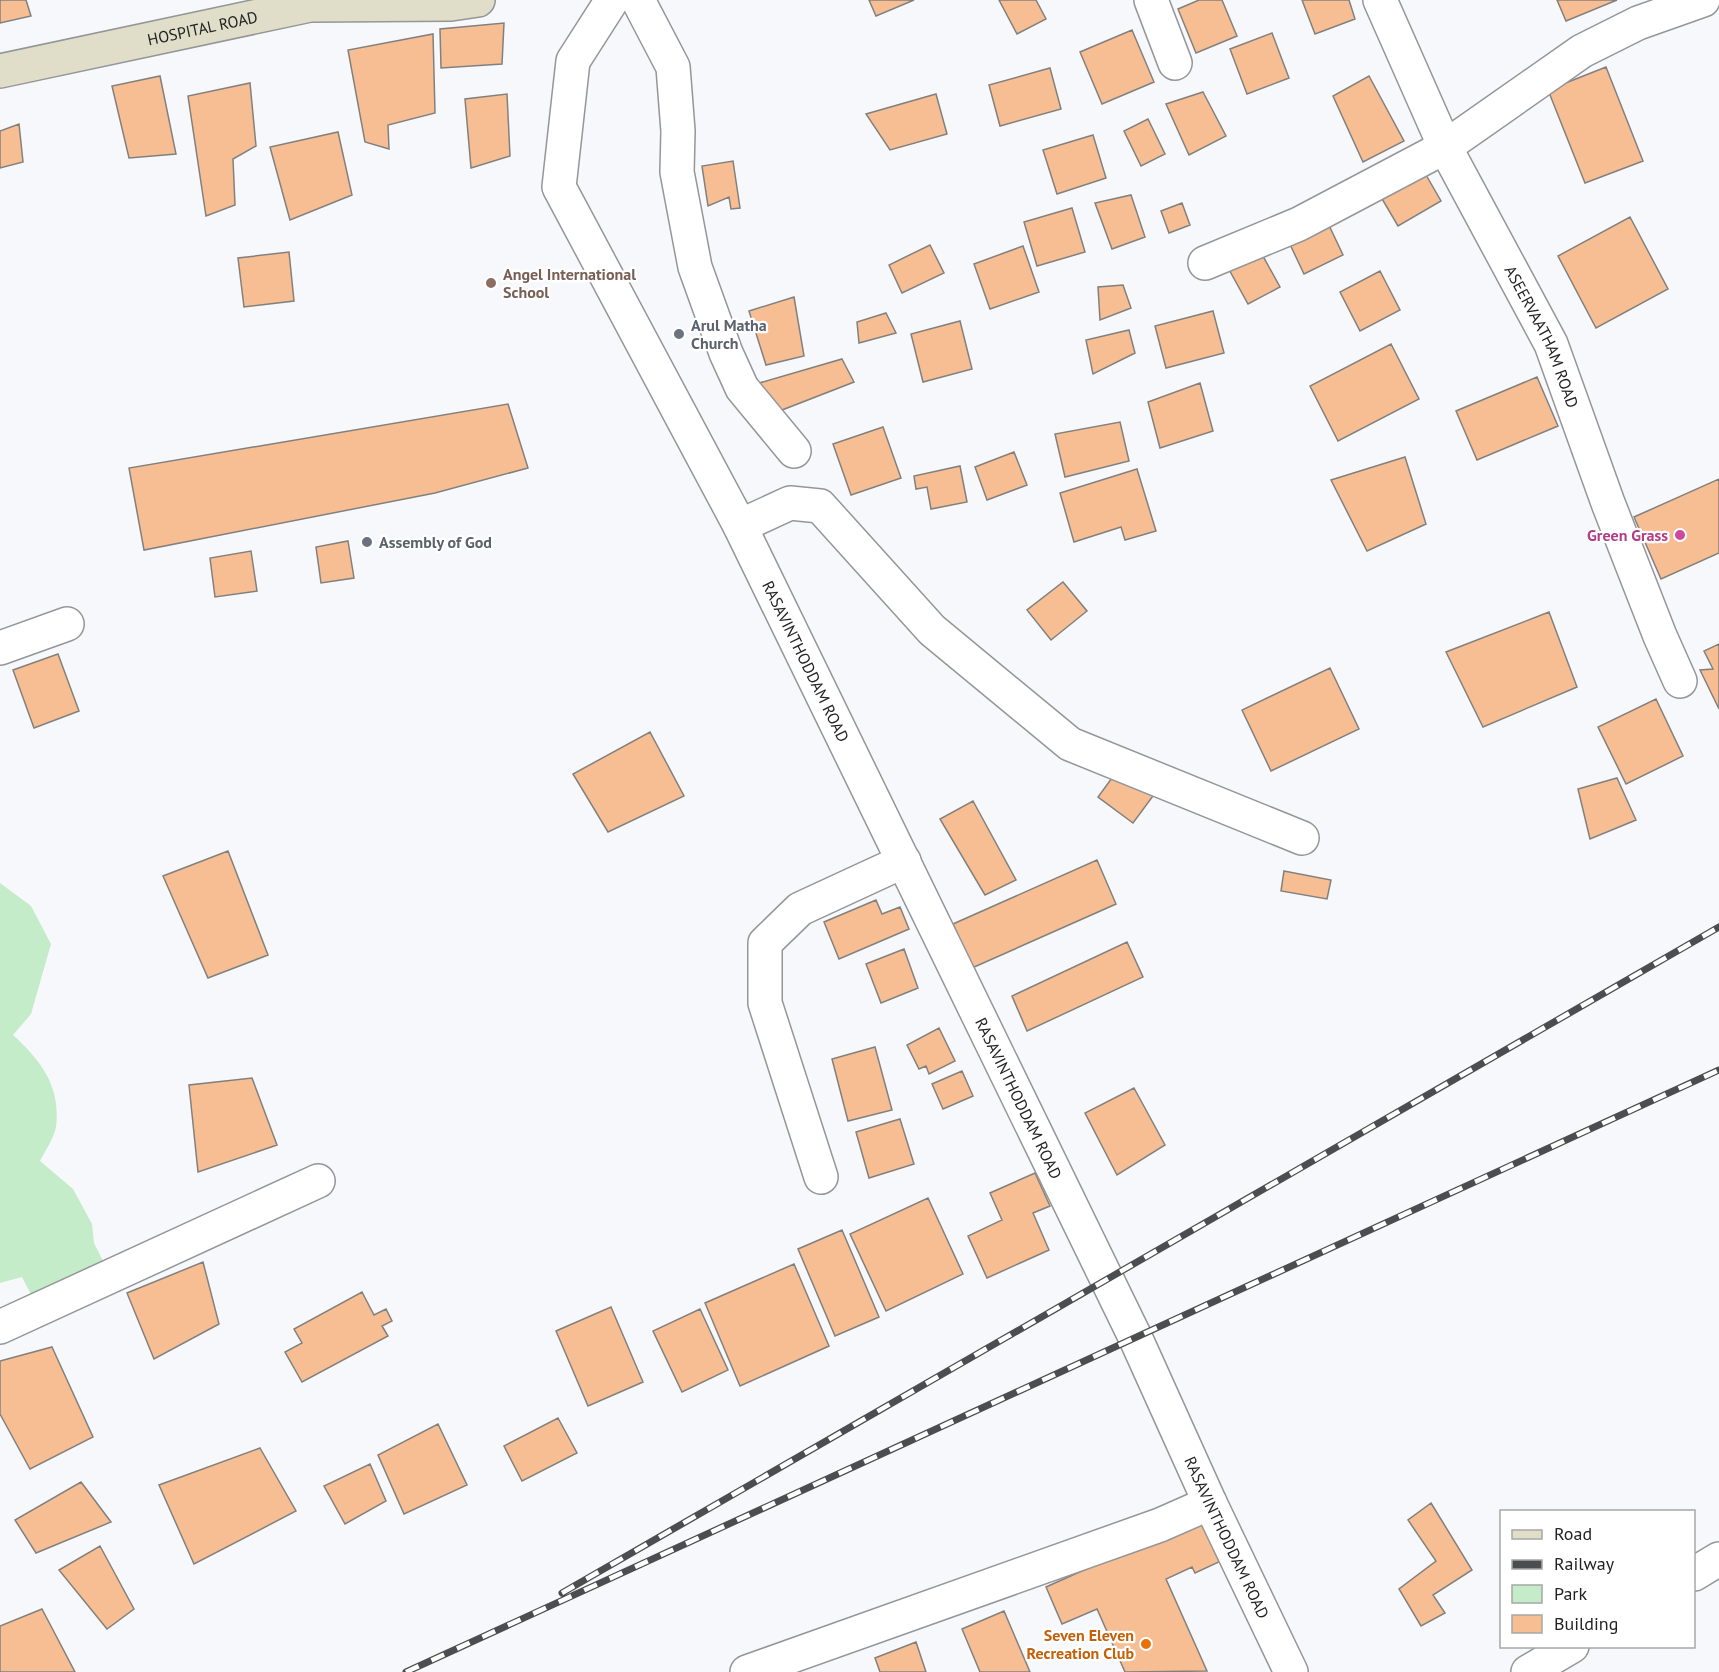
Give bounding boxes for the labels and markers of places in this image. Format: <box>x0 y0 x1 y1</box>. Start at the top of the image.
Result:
place label: Angel International School <box>503 264 636 302</box>
marker: Angel International School <box>484 276 498 290</box>
place label: Arul Matha Church <box>691 315 767 353</box>
marker: Arul Matha Church <box>672 327 686 341</box>
place label: Green Grass <box>1587 525 1668 545</box>
marker: Green Grass <box>1673 528 1687 542</box>
place label: Assembly of God <box>379 532 492 552</box>
marker: Assembly of God <box>360 535 374 549</box>
place label: Seven Eleven Recreation Club <box>1027 1625 1134 1663</box>
marker: Seven Eleven Recreation Club <box>1139 1637 1153 1651</box>

